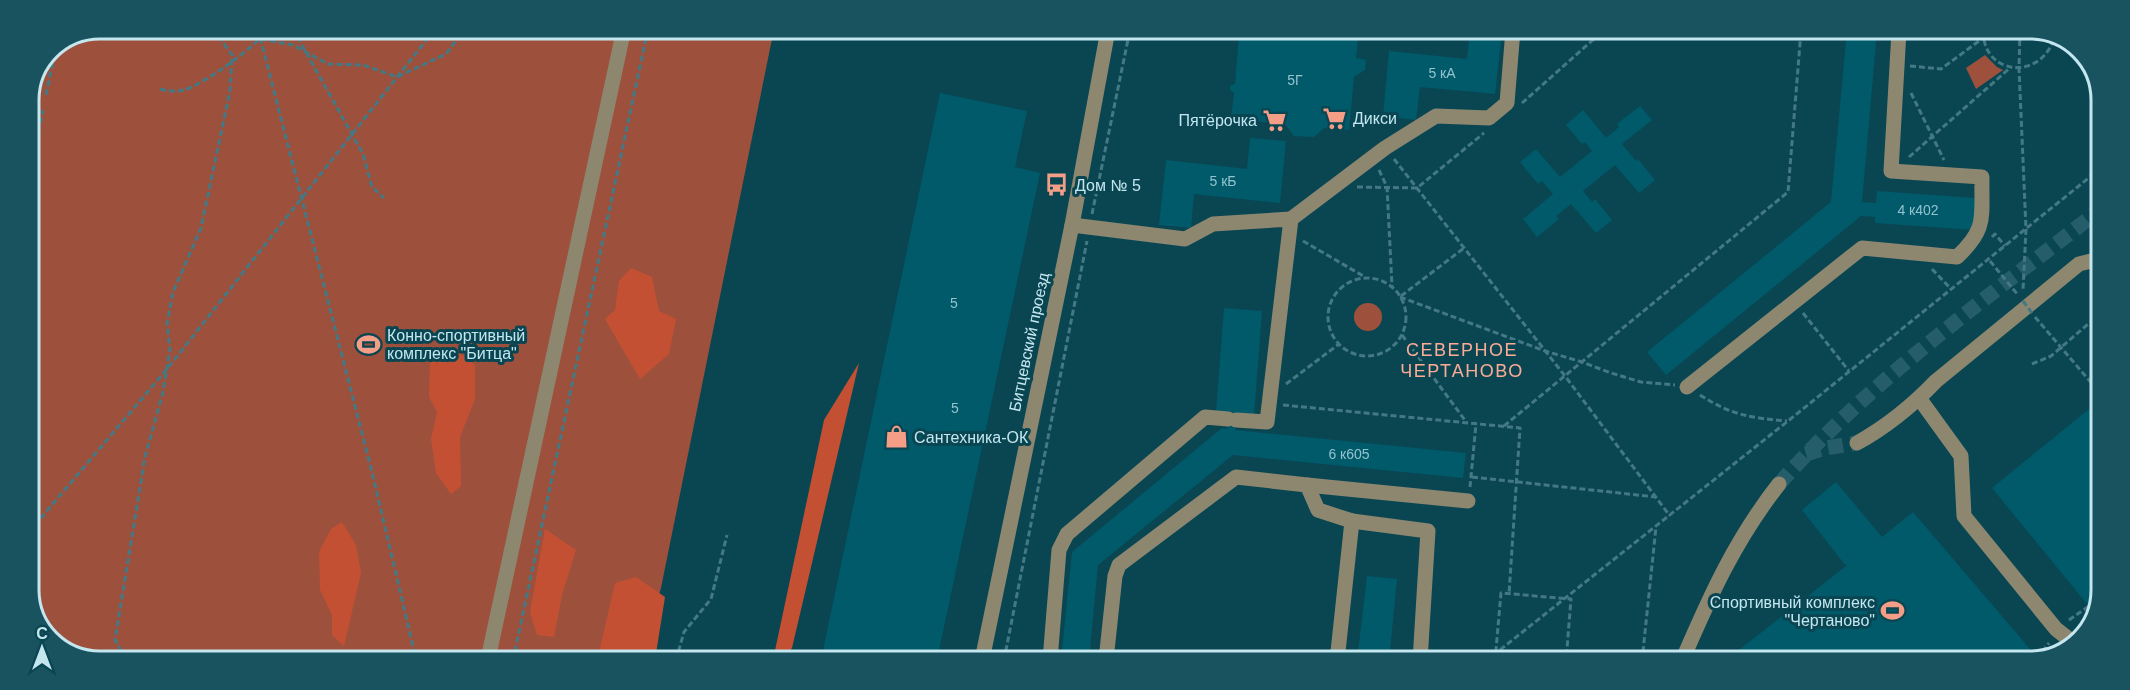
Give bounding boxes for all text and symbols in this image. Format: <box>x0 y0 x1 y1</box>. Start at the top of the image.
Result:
house number: 5 кА <box>1428 65 1456 81</box>
house number: 5Г <box>1287 72 1303 88</box>
supermarket icon: Дикси <box>1322 105 1348 131</box>
supermarket icon: Пятёрочка <box>1262 107 1288 133</box>
place label: Дикси <box>1353 110 1397 127</box>
place label: Пятёрочка <box>1179 112 1257 129</box>
bus stop icon: Дом № 5 <box>1044 172 1070 198</box>
house number: 5 кБ <box>1210 173 1237 189</box>
place label: Дом № 5 <box>1075 177 1141 194</box>
house number: 4 к402 <box>1897 202 1939 218</box>
street label: Битцевский проезд <box>1006 270 1052 413</box>
house number: 5 <box>950 295 958 311</box>
place label: Конно-спортивный комплекс "Битца" <box>387 327 525 362</box>
sports icon: Конно-спортивный комплекс "Битца" <box>356 331 382 357</box>
district label: СЕВЕРНОЕ ЧЕРТАНОВО <box>1400 340 1524 381</box>
house number: 5 <box>951 400 959 416</box>
shop icon: Сантехника-ОК <box>883 424 909 450</box>
place label: Сантехника-ОК <box>914 429 1029 446</box>
house number: 6 к605 <box>1328 446 1370 462</box>
place label: Спортивный комплекс "Чертаново" <box>1710 594 1875 629</box>
sports icon: Спортивный комплекс "Чертаново" <box>1880 598 1906 624</box>
north arrow <box>12 618 72 678</box>
text: С <box>36 625 48 642</box>

